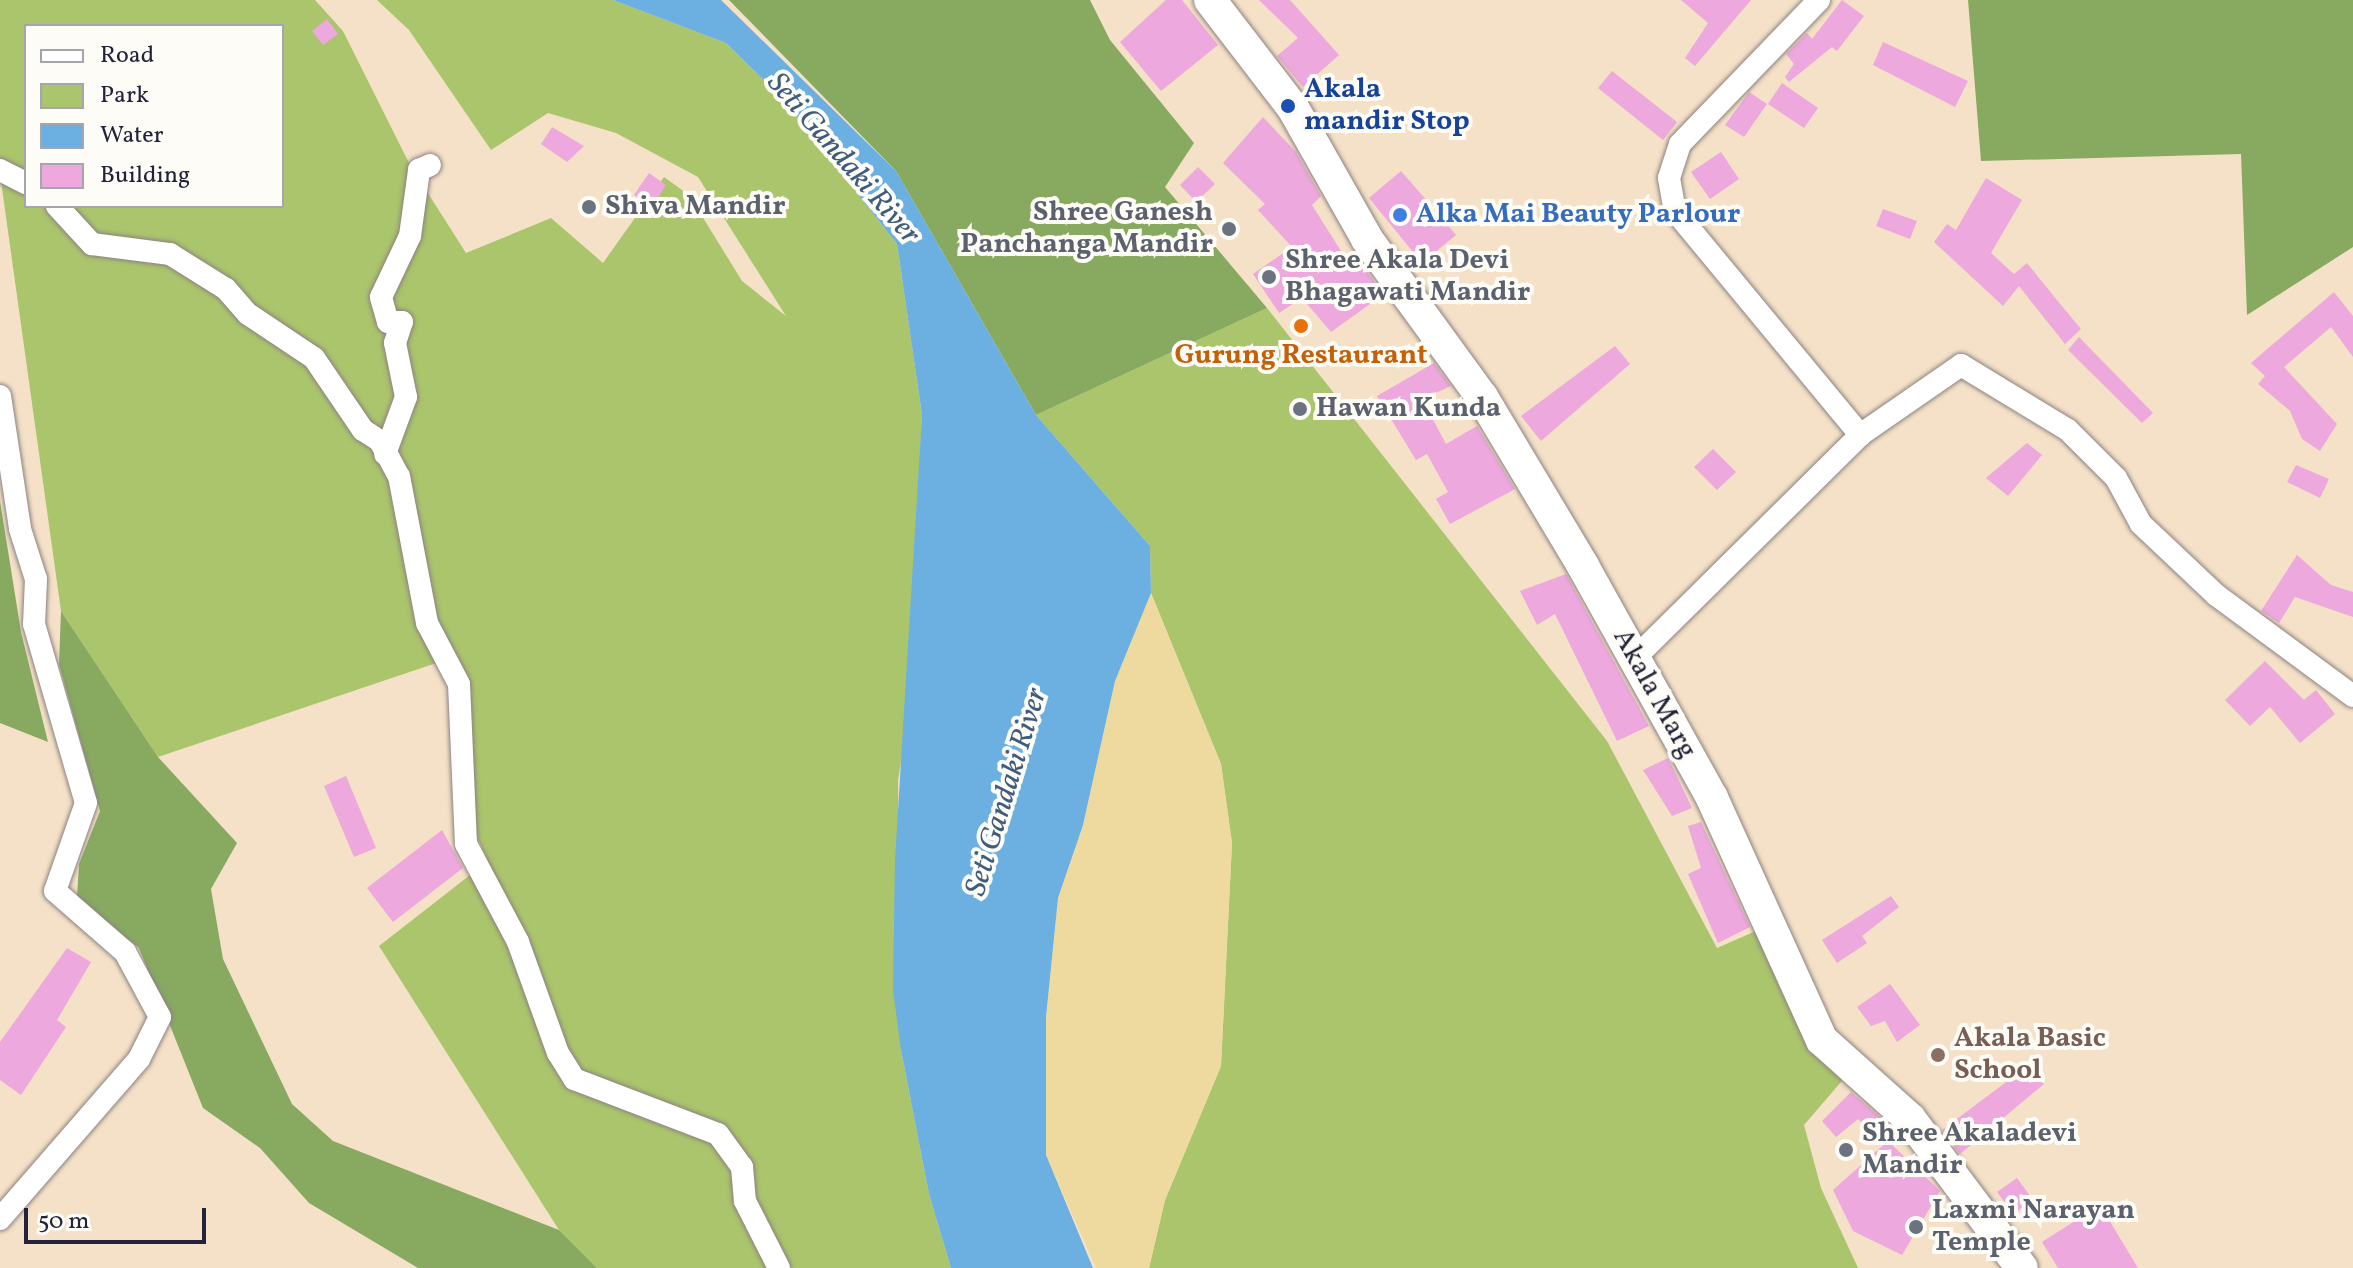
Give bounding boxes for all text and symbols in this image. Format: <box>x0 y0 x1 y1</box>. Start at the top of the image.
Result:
legend <box>24 24 284 208</box>
text: Road <box>100 39 154 73</box>
water label: Seti Gandaki River <box>759 66 927 252</box>
place label: Akala mandir Stop <box>1304 73 1470 139</box>
text: Park <box>100 79 149 113</box>
marker: Akala mandir Stop <box>1279 97 1297 115</box>
text: Water <box>100 119 164 153</box>
text: Building <box>100 159 190 193</box>
place label: Shiva Mandir <box>605 190 786 224</box>
place label: Shree Ganesh Panchanga Mandir <box>960 196 1213 262</box>
marker: Shiva Mandir <box>580 198 598 216</box>
place label: Alka Mai Beauty Parlour <box>1416 198 1741 232</box>
marker: Alka Mai Beauty Parlour <box>1391 206 1409 224</box>
marker: Shree Ganesh Panchanga Mandir <box>1220 220 1238 238</box>
place label: Shree Akala Devi Bhagawati Mandir <box>1285 244 1530 310</box>
marker: Shree Akala Devi Bhagawati Mandir <box>1260 268 1278 286</box>
marker: Gurung Restaurant <box>1292 317 1310 335</box>
place label: Gurung Restaurant <box>1174 339 1428 373</box>
place label: Hawan Kunda <box>1316 392 1501 426</box>
marker: Hawan Kunda <box>1291 400 1309 418</box>
street label: Akala Marg <box>1605 623 1703 765</box>
water label: Seti Gandaki River <box>958 684 1056 900</box>
place label: Akala Basic School <box>1954 1022 2106 1088</box>
marker: Akala Basic School <box>1929 1046 1947 1064</box>
place label: Shree Akaladevi Mandir <box>1862 1117 2077 1183</box>
marker: Shree Akaladevi Mandir <box>1837 1141 1855 1159</box>
scale bar <box>28 1192 210 1242</box>
place label: Laxmi Narayan Temple <box>1932 1194 2135 1260</box>
text: 50 m <box>38 1205 90 1239</box>
marker: Laxmi Narayan Temple <box>1907 1218 1925 1236</box>

